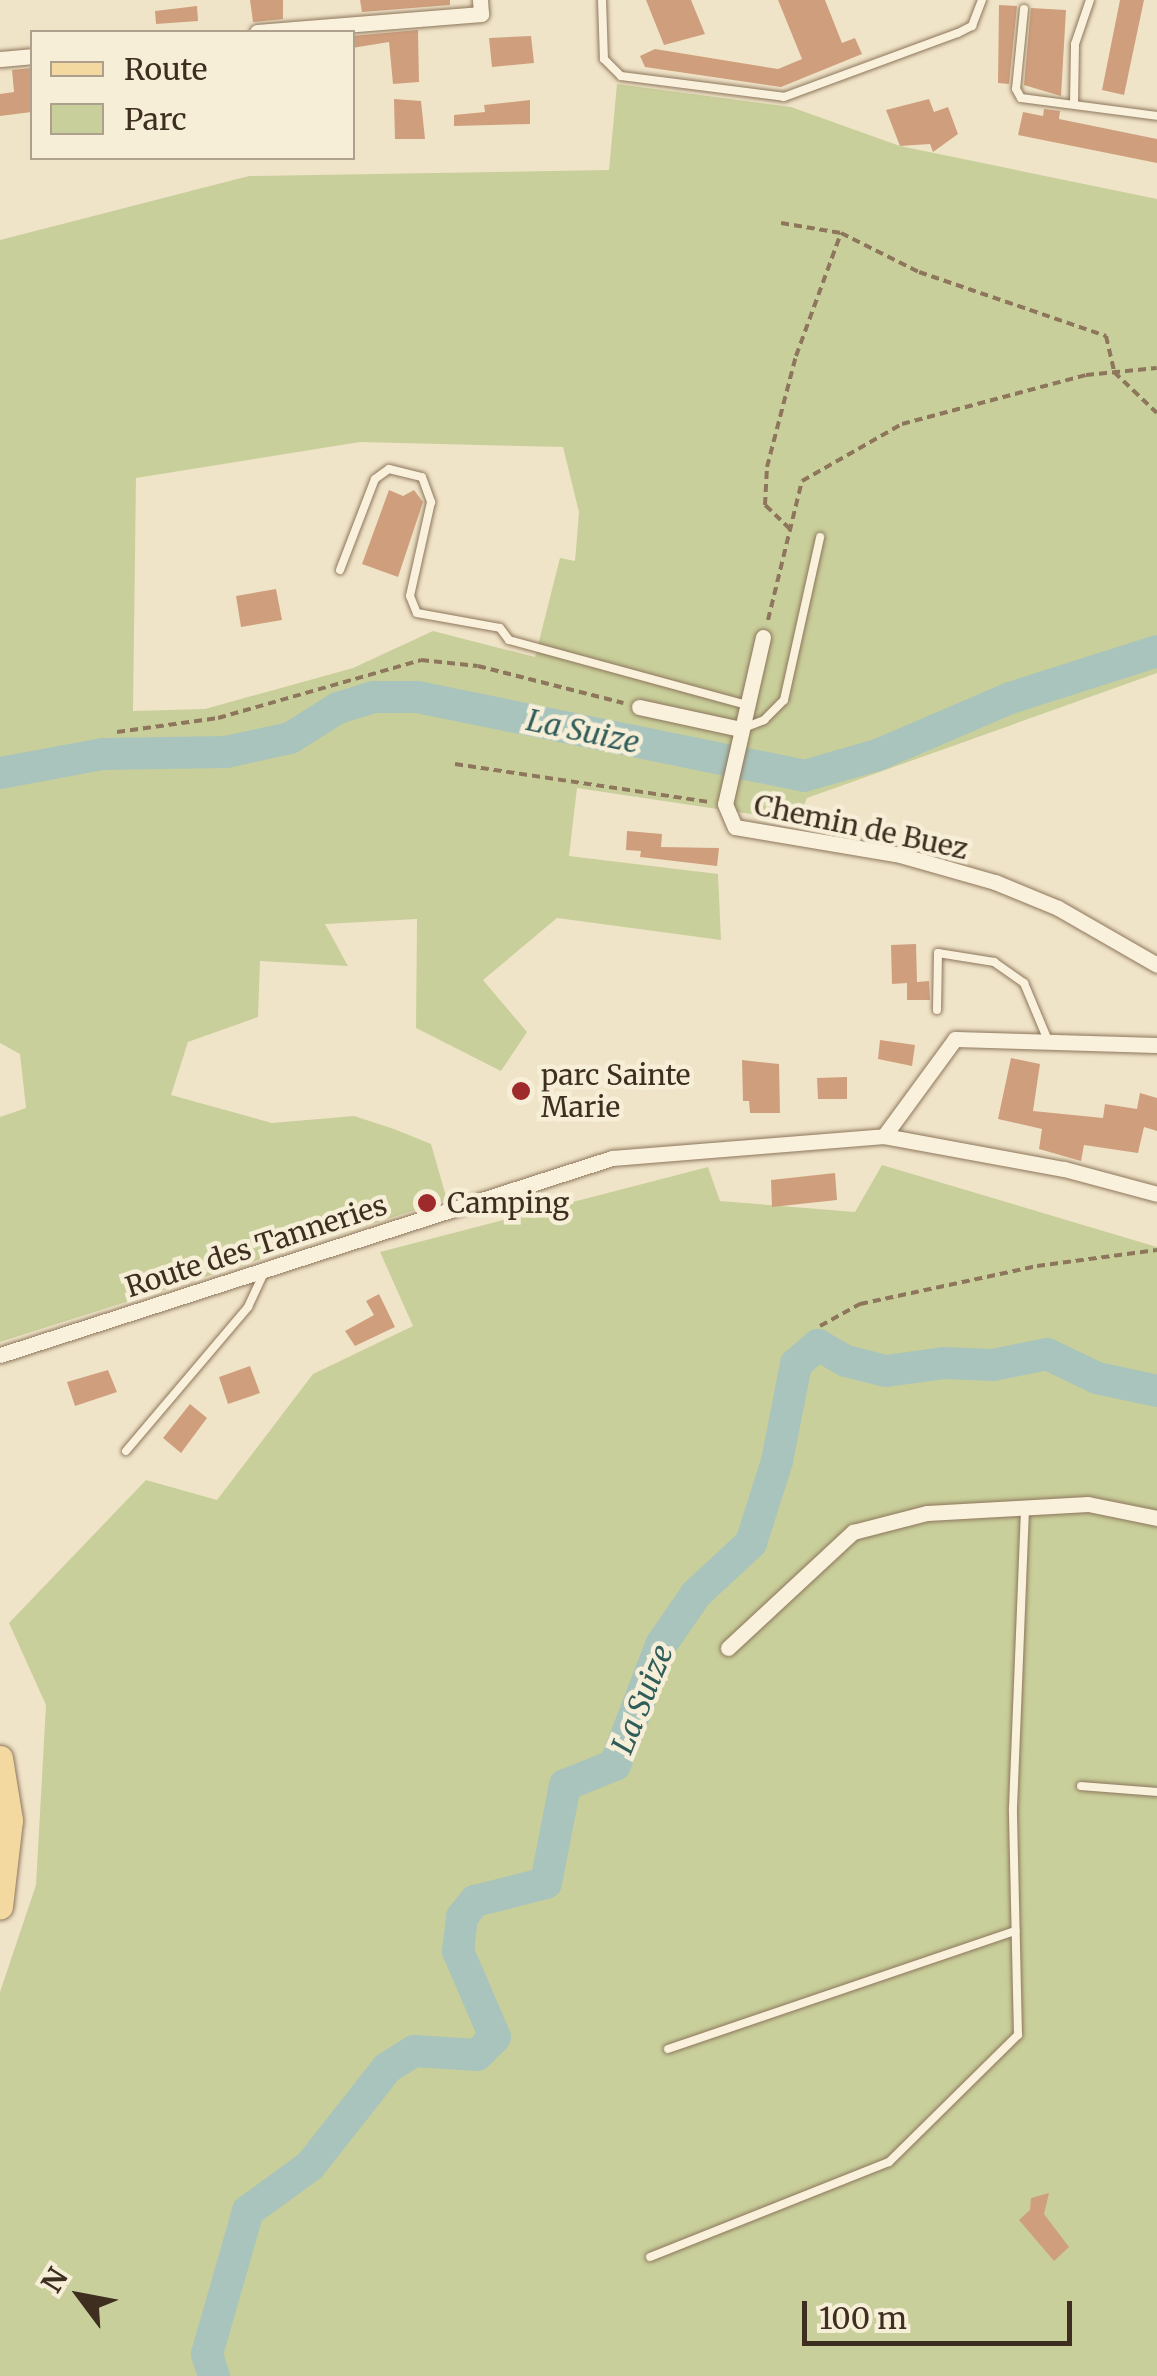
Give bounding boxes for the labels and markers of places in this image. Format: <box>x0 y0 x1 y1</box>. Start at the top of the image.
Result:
place label: parc Sainte Marie <box>541 1058 690 1124</box>
marker: parc Sainte Marie <box>510 1080 532 1102</box>
place label: Camping <box>447 1186 569 1220</box>
marker: Camping <box>416 1192 438 1214</box>

